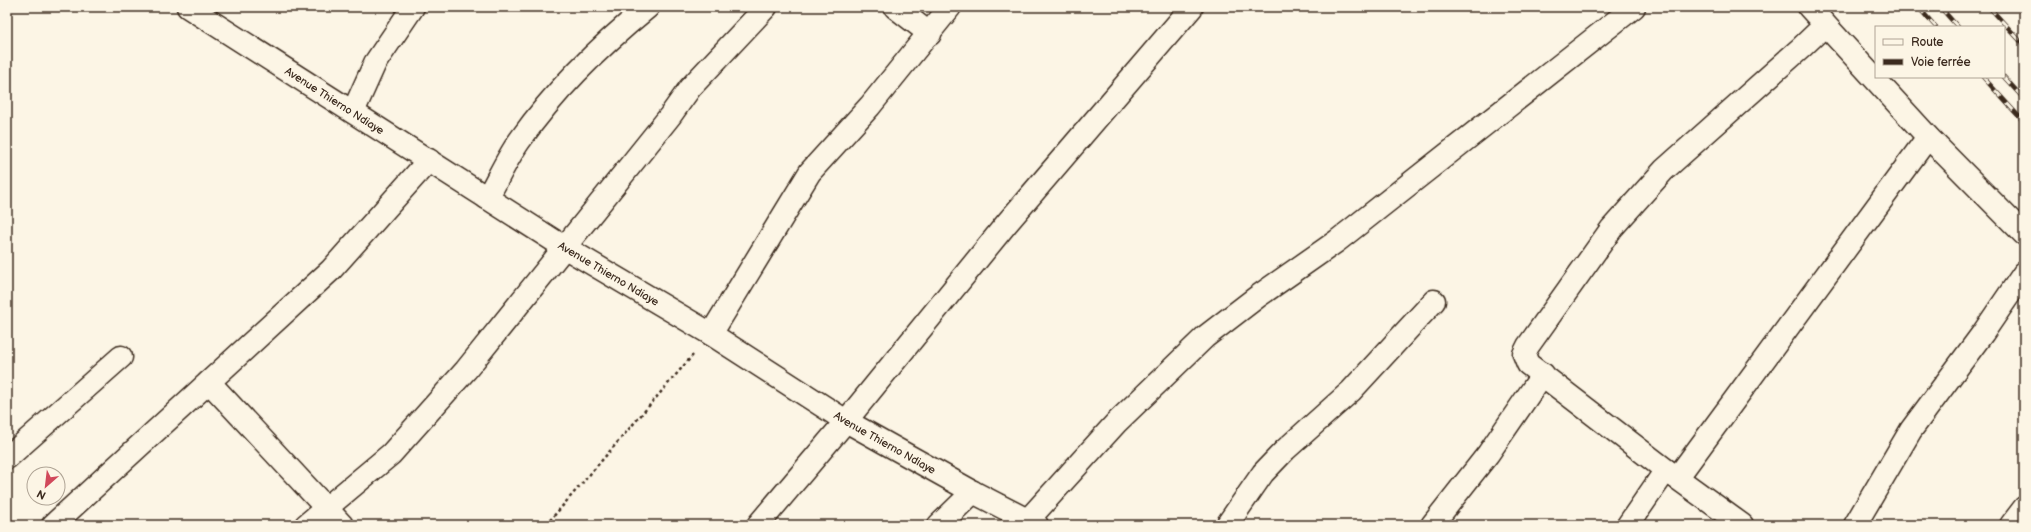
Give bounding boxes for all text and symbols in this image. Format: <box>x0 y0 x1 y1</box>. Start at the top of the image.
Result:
legend <box>1875 26 2005 78</box>
text: Route <box>1911 35 1943 50</box>
text: Voie ferrée <box>1911 55 1971 70</box>
street label: Avenue Thierno Ndiaye <box>283 65 387 138</box>
street label: Avenue Thierno Ndiaye <box>556 239 662 309</box>
street label: Avenue Thierno Ndiaye <box>831 409 938 477</box>
north arrow <box>26 466 66 506</box>
text: N <box>35 487 48 502</box>

